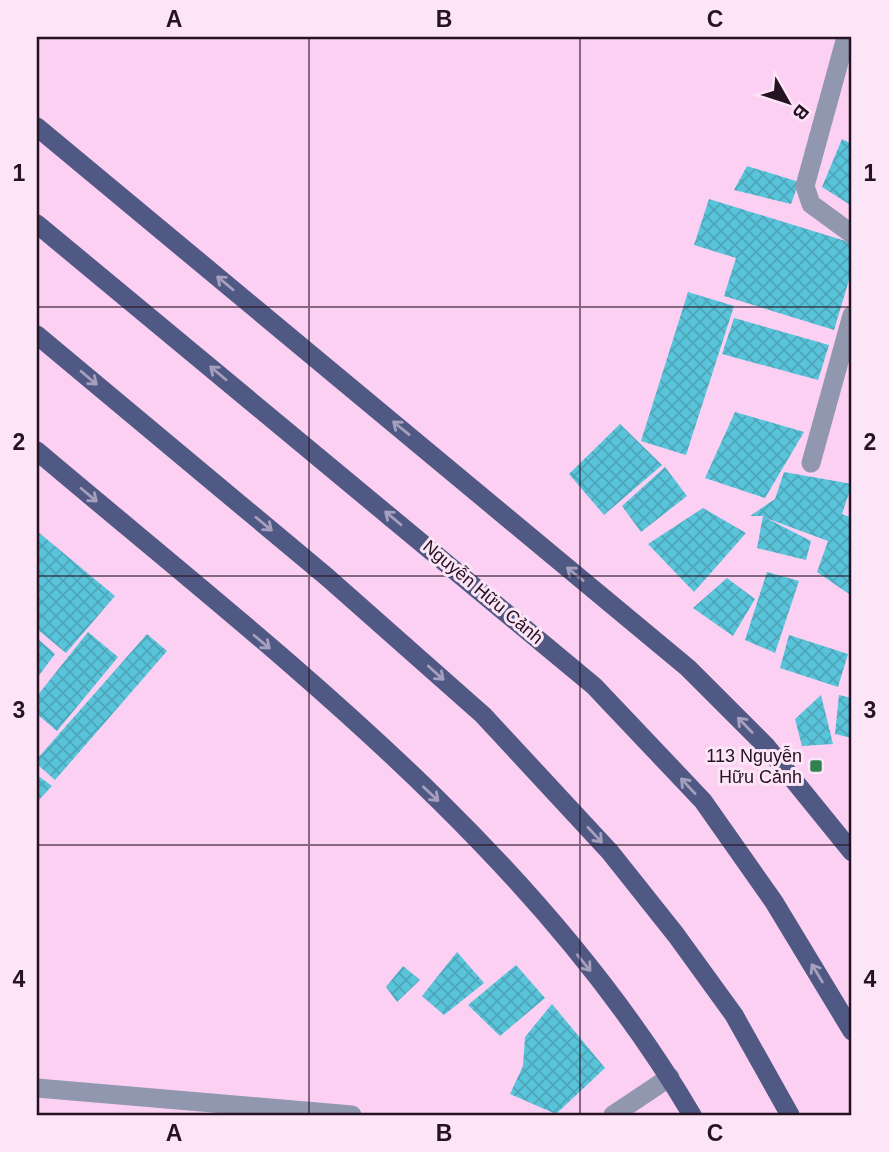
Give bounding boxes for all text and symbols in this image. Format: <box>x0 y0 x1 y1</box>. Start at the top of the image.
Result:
text: A <box>166 6 182 32</box>
text: B <box>436 6 452 32</box>
text: C <box>707 6 723 32</box>
north arrow <box>752 66 822 136</box>
text: B <box>788 100 813 124</box>
text: 1 <box>13 160 26 186</box>
text: 1 <box>864 160 877 186</box>
one-way arrow <box>217 276 235 291</box>
one-way arrow <box>209 365 227 381</box>
one-way arrow <box>80 370 98 386</box>
one-way arrow <box>392 421 410 436</box>
text: 2 <box>13 429 25 455</box>
text: 2 <box>864 429 876 455</box>
one-way arrow <box>79 487 97 503</box>
one-way arrow <box>385 510 403 526</box>
one-way arrow <box>255 516 273 532</box>
street label: Nguyễn Hữu Cảnh <box>419 535 548 648</box>
one-way arrow <box>567 566 585 582</box>
one-way arrow <box>253 634 271 650</box>
one-way arrow <box>427 665 445 681</box>
text: 3 <box>13 697 25 723</box>
text: 3 <box>864 697 876 723</box>
one-way arrow <box>737 717 754 734</box>
place label: 113 Nguyễn Hữu Cảnh <box>706 745 802 787</box>
marker: 113 Nguyễn Hữu Cảnh <box>808 758 824 774</box>
one-way arrow <box>680 778 697 795</box>
one-way arrow <box>422 786 439 803</box>
one-way arrow <box>587 826 603 844</box>
one-way arrow <box>576 953 591 971</box>
one-way arrow <box>809 964 823 984</box>
text: 4 <box>13 966 26 992</box>
text: 4 <box>864 966 877 992</box>
text: A <box>166 1120 182 1146</box>
text: B <box>436 1120 452 1146</box>
text: C <box>707 1120 723 1146</box>

